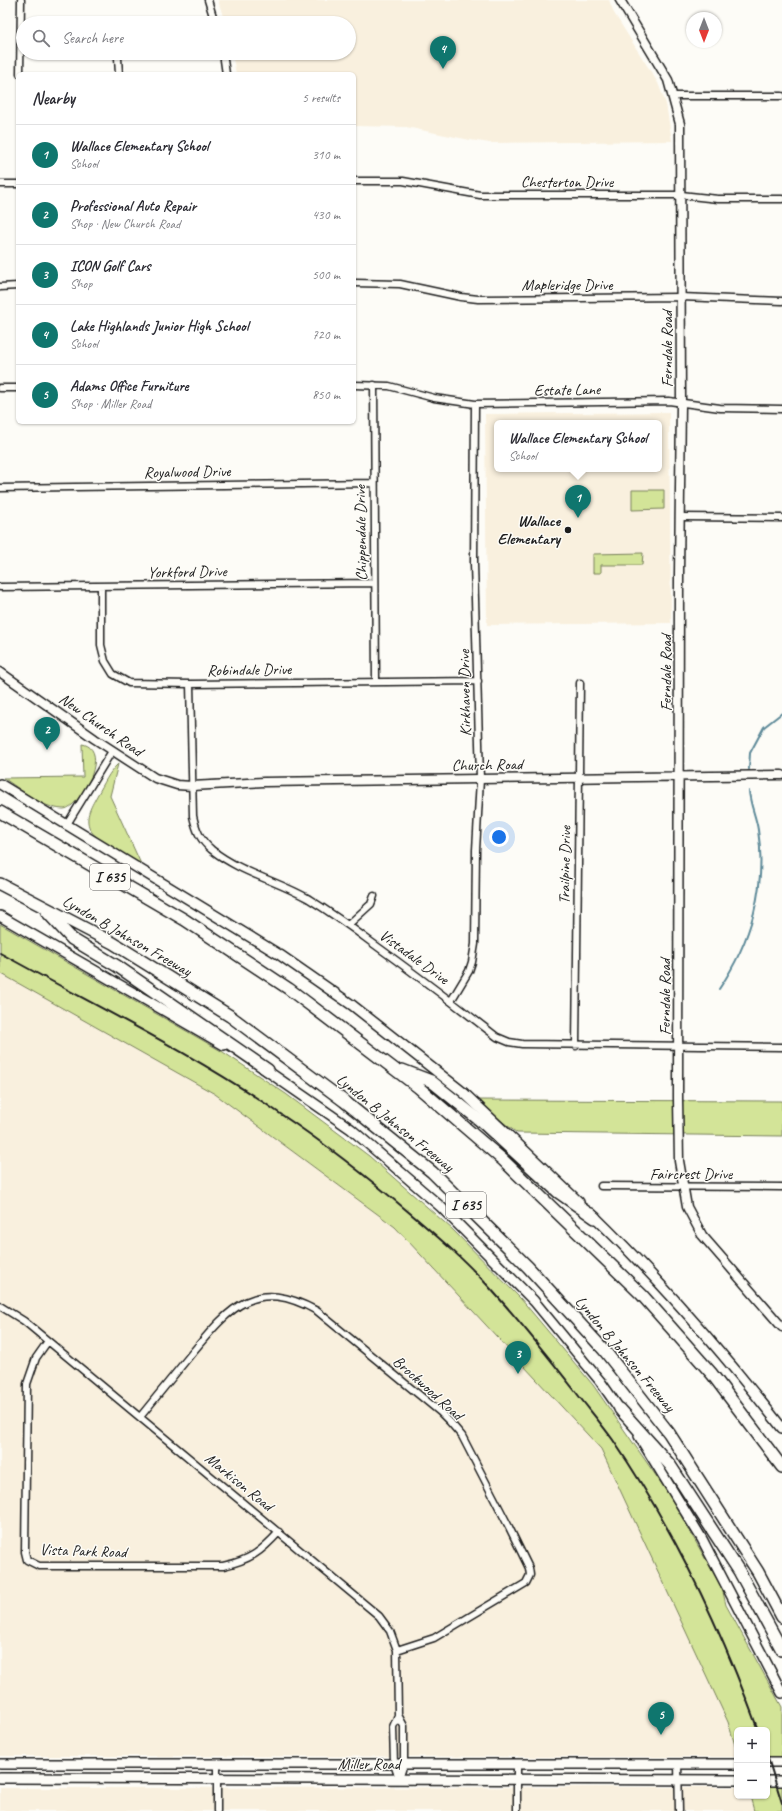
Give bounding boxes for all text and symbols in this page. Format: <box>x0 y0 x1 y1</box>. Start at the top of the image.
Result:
north arrow <box>686 12 722 48</box>
search box <box>16 16 356 60</box>
icon: search <box>30 27 52 49</box>
text: Search here <box>62 29 123 48</box>
pin: 4 <box>430 36 456 69</box>
text: Nearby <box>32 88 75 109</box>
text: 5 results <box>302 90 340 106</box>
text: Wallace Elementary School <box>70 137 209 156</box>
text: 1 <box>42 147 48 163</box>
text: 310 m <box>312 147 340 163</box>
text: School <box>70 156 98 172</box>
street label: Chesterton Drive <box>521 172 615 192</box>
text: Professional Auto Repair <box>70 197 196 216</box>
text: 2 <box>42 207 48 223</box>
text: 430 m <box>312 207 340 223</box>
text: Shop · New Church Road <box>70 216 180 232</box>
text: ICON Golf Cars <box>70 257 151 276</box>
text: 3 <box>42 267 48 283</box>
text: 500 m <box>312 267 340 283</box>
street label: Mapleridge Drive <box>522 275 614 295</box>
text: Shop <box>70 276 92 292</box>
street label: Ferndale Road <box>657 308 677 387</box>
text: Lake Highlands Junior High School <box>70 317 248 336</box>
text: 4 <box>42 327 48 343</box>
text: 720 m <box>312 327 340 343</box>
text: School <box>70 336 98 352</box>
text: Adams Office Furniture <box>70 377 189 396</box>
street label: Estate Lane <box>534 379 602 401</box>
text: 5 <box>42 387 48 403</box>
text: 850 m <box>312 387 340 403</box>
text: Shop · Miller Road <box>70 396 151 412</box>
popup <box>494 420 662 472</box>
text: Wallace Elementary School <box>509 429 647 448</box>
text: School <box>509 448 537 464</box>
street label: Royalwood Drive <box>143 461 232 483</box>
street label: Chippendale Drive <box>350 483 372 581</box>
pin: 1 <box>565 485 591 518</box>
place label: Wallace Elementary <box>498 511 562 549</box>
marker: Wallace Elementary <box>563 525 573 535</box>
street label: Yorkford Drive <box>147 561 229 583</box>
street label: Ferndale Road <box>656 632 676 711</box>
street label: Kirkhaven Drive <box>454 648 476 736</box>
street label: Robindale Drive <box>207 659 293 681</box>
street label: New Church Road <box>55 689 149 763</box>
pin: 2 <box>34 717 60 750</box>
street label: Church Road <box>451 754 525 776</box>
street label: Trailpine Drive <box>554 824 576 904</box>
your location <box>489 827 509 847</box>
road number: I 635 <box>90 864 130 890</box>
street label: Lyndon B Johnson Freeway <box>59 891 196 982</box>
street label: Vistadale Drive <box>375 925 454 990</box>
street label: Ferndale Road <box>655 956 675 1035</box>
street label: Lyndon B Johnson Freeway <box>332 1070 459 1177</box>
street label: Faircrest Drive <box>650 1164 734 1184</box>
road number: I 635 <box>446 1192 486 1218</box>
street label: Lyndon B Johnson Freeway <box>571 1292 680 1417</box>
pin: 3 <box>505 1341 531 1374</box>
street label: Brockwood Road <box>389 1351 469 1427</box>
street label: Markison Road <box>201 1448 279 1517</box>
street label: Vista Park Road <box>39 1539 129 1563</box>
pin: 5 <box>648 1702 674 1735</box>
map controls <box>734 1727 770 1799</box>
button: + <box>734 1727 770 1763</box>
street label: Miller Road <box>338 1754 403 1774</box>
button: − <box>734 1763 770 1799</box>

